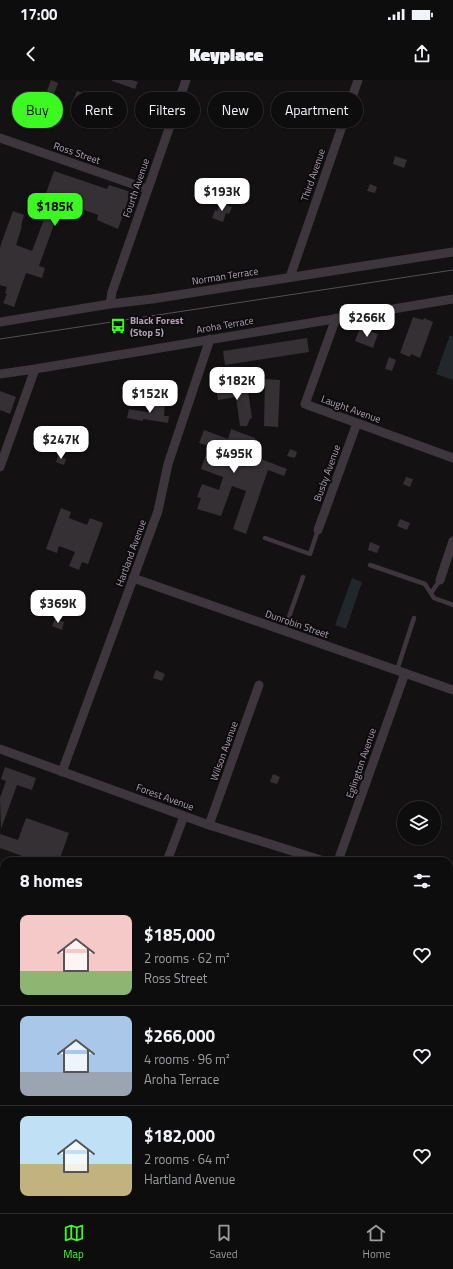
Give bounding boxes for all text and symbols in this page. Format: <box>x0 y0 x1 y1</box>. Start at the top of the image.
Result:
text: 17:00 <box>20 3 57 26</box>
text: Keyplace <box>190 41 263 68</box>
icon: back <box>20 43 42 65</box>
icon: share <box>411 43 433 65</box>
chip: Buy <box>12 92 63 128</box>
chip: Rent <box>71 92 127 128</box>
chip: Filters <box>135 92 200 128</box>
chip: New <box>208 92 263 128</box>
chip: Apartment <box>271 92 363 128</box>
street label: Ross Street <box>52 138 103 168</box>
street label: Third Avenue <box>297 147 329 203</box>
street label: Fourth Avenue <box>119 156 153 220</box>
pin: $193K <box>194 178 250 212</box>
text: $193K <box>204 181 240 201</box>
pin: $185K <box>27 193 83 227</box>
text: $185K <box>37 196 73 216</box>
street label: Norman Terrace <box>191 263 259 289</box>
pin: $266K <box>339 304 395 338</box>
text: $266K <box>349 307 385 327</box>
place label: Black Forest (Stop 5) <box>130 313 184 340</box>
street label: Aroha Terrace <box>195 313 255 337</box>
bus stop icon: Black Forest (Stop 5) <box>109 317 127 335</box>
pin: $182K <box>209 367 265 401</box>
text: $182K <box>219 370 255 390</box>
pin: $152K <box>122 380 178 414</box>
text: $152K <box>132 383 168 403</box>
street label: Laught Avenue <box>319 391 383 427</box>
pin: $247K <box>33 426 89 460</box>
text: $247K <box>43 429 79 449</box>
pin: $495K <box>206 440 262 474</box>
street label: Busby Avenue <box>310 442 344 504</box>
text: $495K <box>216 443 252 463</box>
street label: Hartland Avenue <box>112 517 150 589</box>
pin: $369K <box>30 590 86 624</box>
text: $369K <box>40 593 76 613</box>
street label: Dunrobin Street <box>263 606 331 642</box>
street label: Wilson Avenue <box>206 719 242 783</box>
street label: Eglington Avenue <box>342 726 380 800</box>
street label: Forest Avenue <box>134 780 196 814</box>
map controls <box>397 801 441 845</box>
button: layers <box>397 801 441 845</box>
text: 8 homes <box>20 868 83 894</box>
icon: filters <box>411 870 433 892</box>
text: $185,000 <box>144 922 215 948</box>
icon: home <box>52 931 100 979</box>
icon: heart <box>411 944 433 966</box>
text: 2 rooms · 62 m² <box>144 948 230 968</box>
text: Ross Street <box>144 968 207 988</box>
text: $266,000 <box>144 1023 215 1049</box>
icon: home <box>52 1032 100 1080</box>
icon: heart <box>411 1045 433 1067</box>
text: 4 rooms · 96 m² <box>144 1049 230 1069</box>
text: Aroha Terrace <box>144 1069 219 1089</box>
text: $182,000 <box>144 1123 215 1149</box>
icon: home <box>52 1132 100 1180</box>
icon: heart <box>411 1145 433 1167</box>
text: 2 rooms · 64 m² <box>144 1149 230 1169</box>
text: Hartland Avenue <box>144 1169 235 1189</box>
tab: Map <box>63 1222 85 1262</box>
tab: Saved <box>210 1222 238 1262</box>
tab: Home <box>363 1222 390 1262</box>

